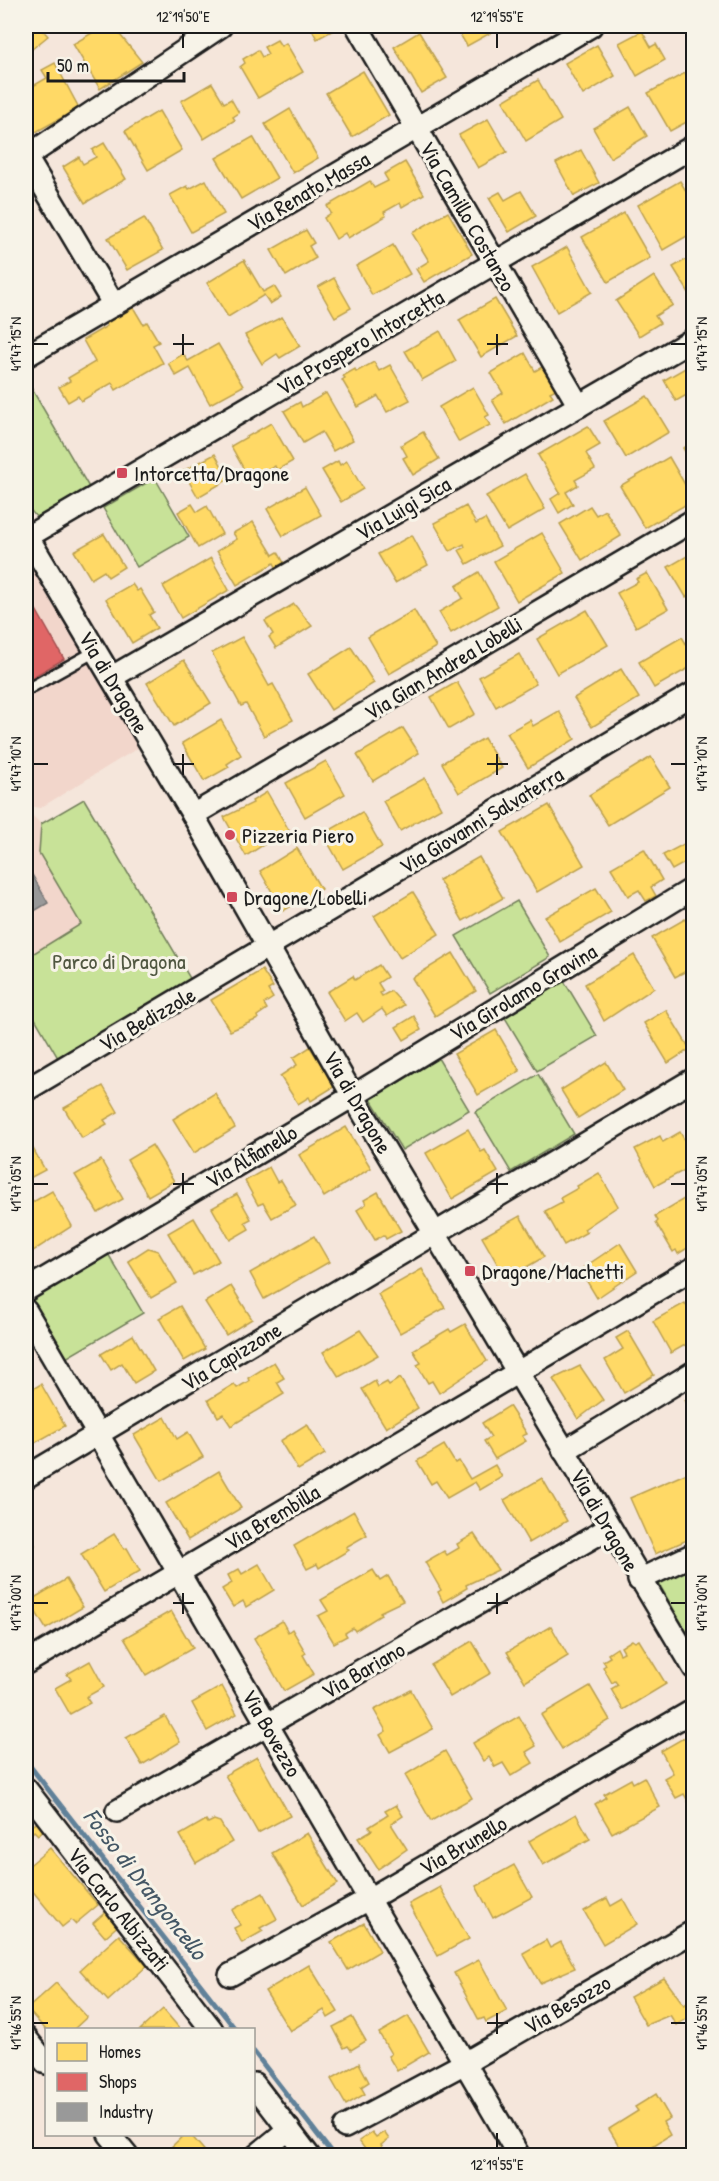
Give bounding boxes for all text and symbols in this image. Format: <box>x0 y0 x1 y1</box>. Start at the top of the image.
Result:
text: 12°19'50"E <box>156 6 210 27</box>
text: 12°19'55"E <box>470 6 524 27</box>
scale bar <box>48 45 184 83</box>
text: 50 m <box>57 53 89 78</box>
street label: Via Camillo Costanzo <box>413 135 523 297</box>
street label: Via Renato Massa <box>241 144 375 238</box>
street label: Via Prospero Intorcetta <box>271 282 450 402</box>
text: 41°47'15"N <box>5 317 26 371</box>
text: 41°47'15"N <box>691 317 712 371</box>
place label: Intorcetta/Dragone <box>134 458 290 488</box>
marker: Intorcetta/Dragone <box>115 466 129 480</box>
street label: Via Luigi Sica <box>350 469 456 547</box>
street label: Via Gian Andrea Lobelli <box>358 609 528 727</box>
street label: Via di Dragone <box>72 625 156 739</box>
text: 41°47'10"N <box>5 737 26 791</box>
text: 41°47'10"N <box>691 737 712 791</box>
street label: Via Giovanni Salvaterra <box>393 759 569 881</box>
place label: Pizzeria Piero <box>242 820 354 850</box>
marker: Pizzeria Piero <box>223 828 237 842</box>
place label: Dragone/Lobelli <box>244 882 368 912</box>
marker: Dragone/Lobelli <box>225 890 239 904</box>
street label: Via Girolamo Gravina <box>444 936 603 1048</box>
park label: Parco di Dragona <box>52 946 186 976</box>
street label: Via Bedizzole <box>93 979 201 1059</box>
street label: Via di Dragone <box>316 1045 400 1159</box>
street label: Via Alfianello <box>200 1117 303 1195</box>
text: 41°47'05"N <box>5 1156 26 1212</box>
text: 41°47'05"N <box>691 1156 712 1212</box>
place label: Dragone/Machetti <box>482 1256 625 1286</box>
marker: Dragone/Machetti <box>463 1264 477 1278</box>
street label: Via Capizzone <box>175 1314 287 1398</box>
street label: Via di Dragone <box>563 1463 647 1577</box>
street label: Via Brembilla <box>219 1477 326 1557</box>
text: 41°47'00"N <box>5 1575 26 1631</box>
text: 41°47'00"N <box>691 1575 712 1631</box>
street label: Via Bariano <box>316 1634 410 1706</box>
street label: Via Bovezzo <box>235 1684 309 1782</box>
water label: Fosso di Drangoncello <box>76 1801 216 1968</box>
street label: Via Brunello <box>414 1808 512 1882</box>
street label: Via Carlo Albizzati <box>61 1840 177 1978</box>
street label: Via Besozzo <box>518 1967 616 2041</box>
text: 41°46'55"N <box>5 1996 26 2050</box>
text: 41°46'55"N <box>691 1996 712 2050</box>
legend <box>45 2028 255 2136</box>
text: Homes <box>99 2039 141 2064</box>
text: Shops <box>99 2069 137 2094</box>
text: Industry <box>99 2099 154 2124</box>
text: 12°19'55"E <box>470 2154 524 2175</box>

